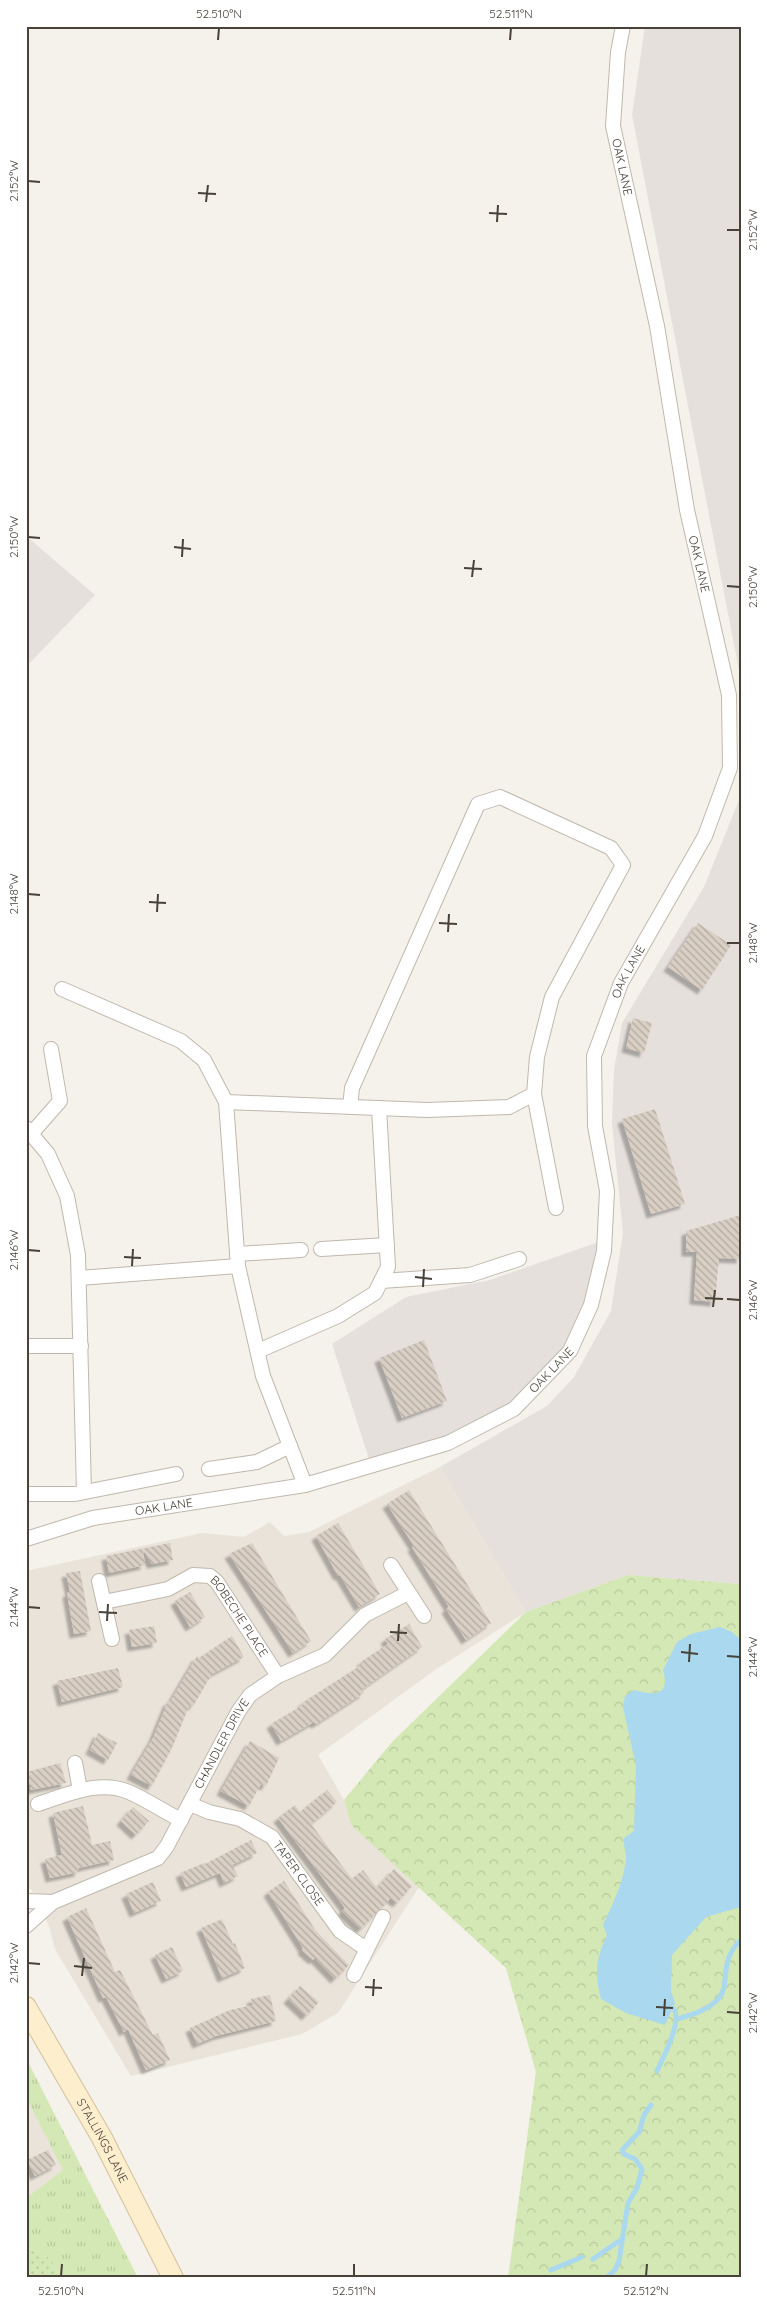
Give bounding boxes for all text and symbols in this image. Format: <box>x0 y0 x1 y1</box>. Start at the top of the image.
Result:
text: 52.510°N <box>196 6 242 21</box>
text: 52.511°N <box>489 6 533 21</box>
street label: OAK LANE <box>609 137 636 197</box>
text: 2.152°W <box>6 160 21 202</box>
text: 2.152°W <box>745 209 760 251</box>
text: 2.150°W <box>6 516 21 558</box>
street label: OAK LANE <box>686 534 713 594</box>
text: 2.150°W <box>745 566 760 608</box>
text: 2.148°W <box>6 873 21 914</box>
text: 2.148°W <box>745 922 760 963</box>
street label: OAK LANE <box>608 942 648 1000</box>
text: 2.146°W <box>6 1229 21 1270</box>
text: 2.146°W <box>745 1279 760 1320</box>
street label: OAK LANE <box>526 1344 577 1396</box>
street label: OAK LANE <box>134 1495 194 1518</box>
street label: BOBECHE PLACE <box>208 1572 272 1660</box>
text: 2.144°W <box>6 1586 21 1627</box>
text: 2.144°W <box>745 1636 760 1677</box>
street label: CHANDLER DRIVE <box>191 1695 252 1791</box>
street label: TAPER CLOSE <box>270 1838 327 1909</box>
text: 2.142°W <box>6 1942 21 1984</box>
text: 2.142°W <box>745 1992 760 2034</box>
street label: STALLINGS LANE <box>74 2096 132 2185</box>
text: 52.510°N <box>38 2283 84 2298</box>
text: 52.511°N <box>332 2283 376 2298</box>
text: 52.512°N <box>623 2283 669 2298</box>

